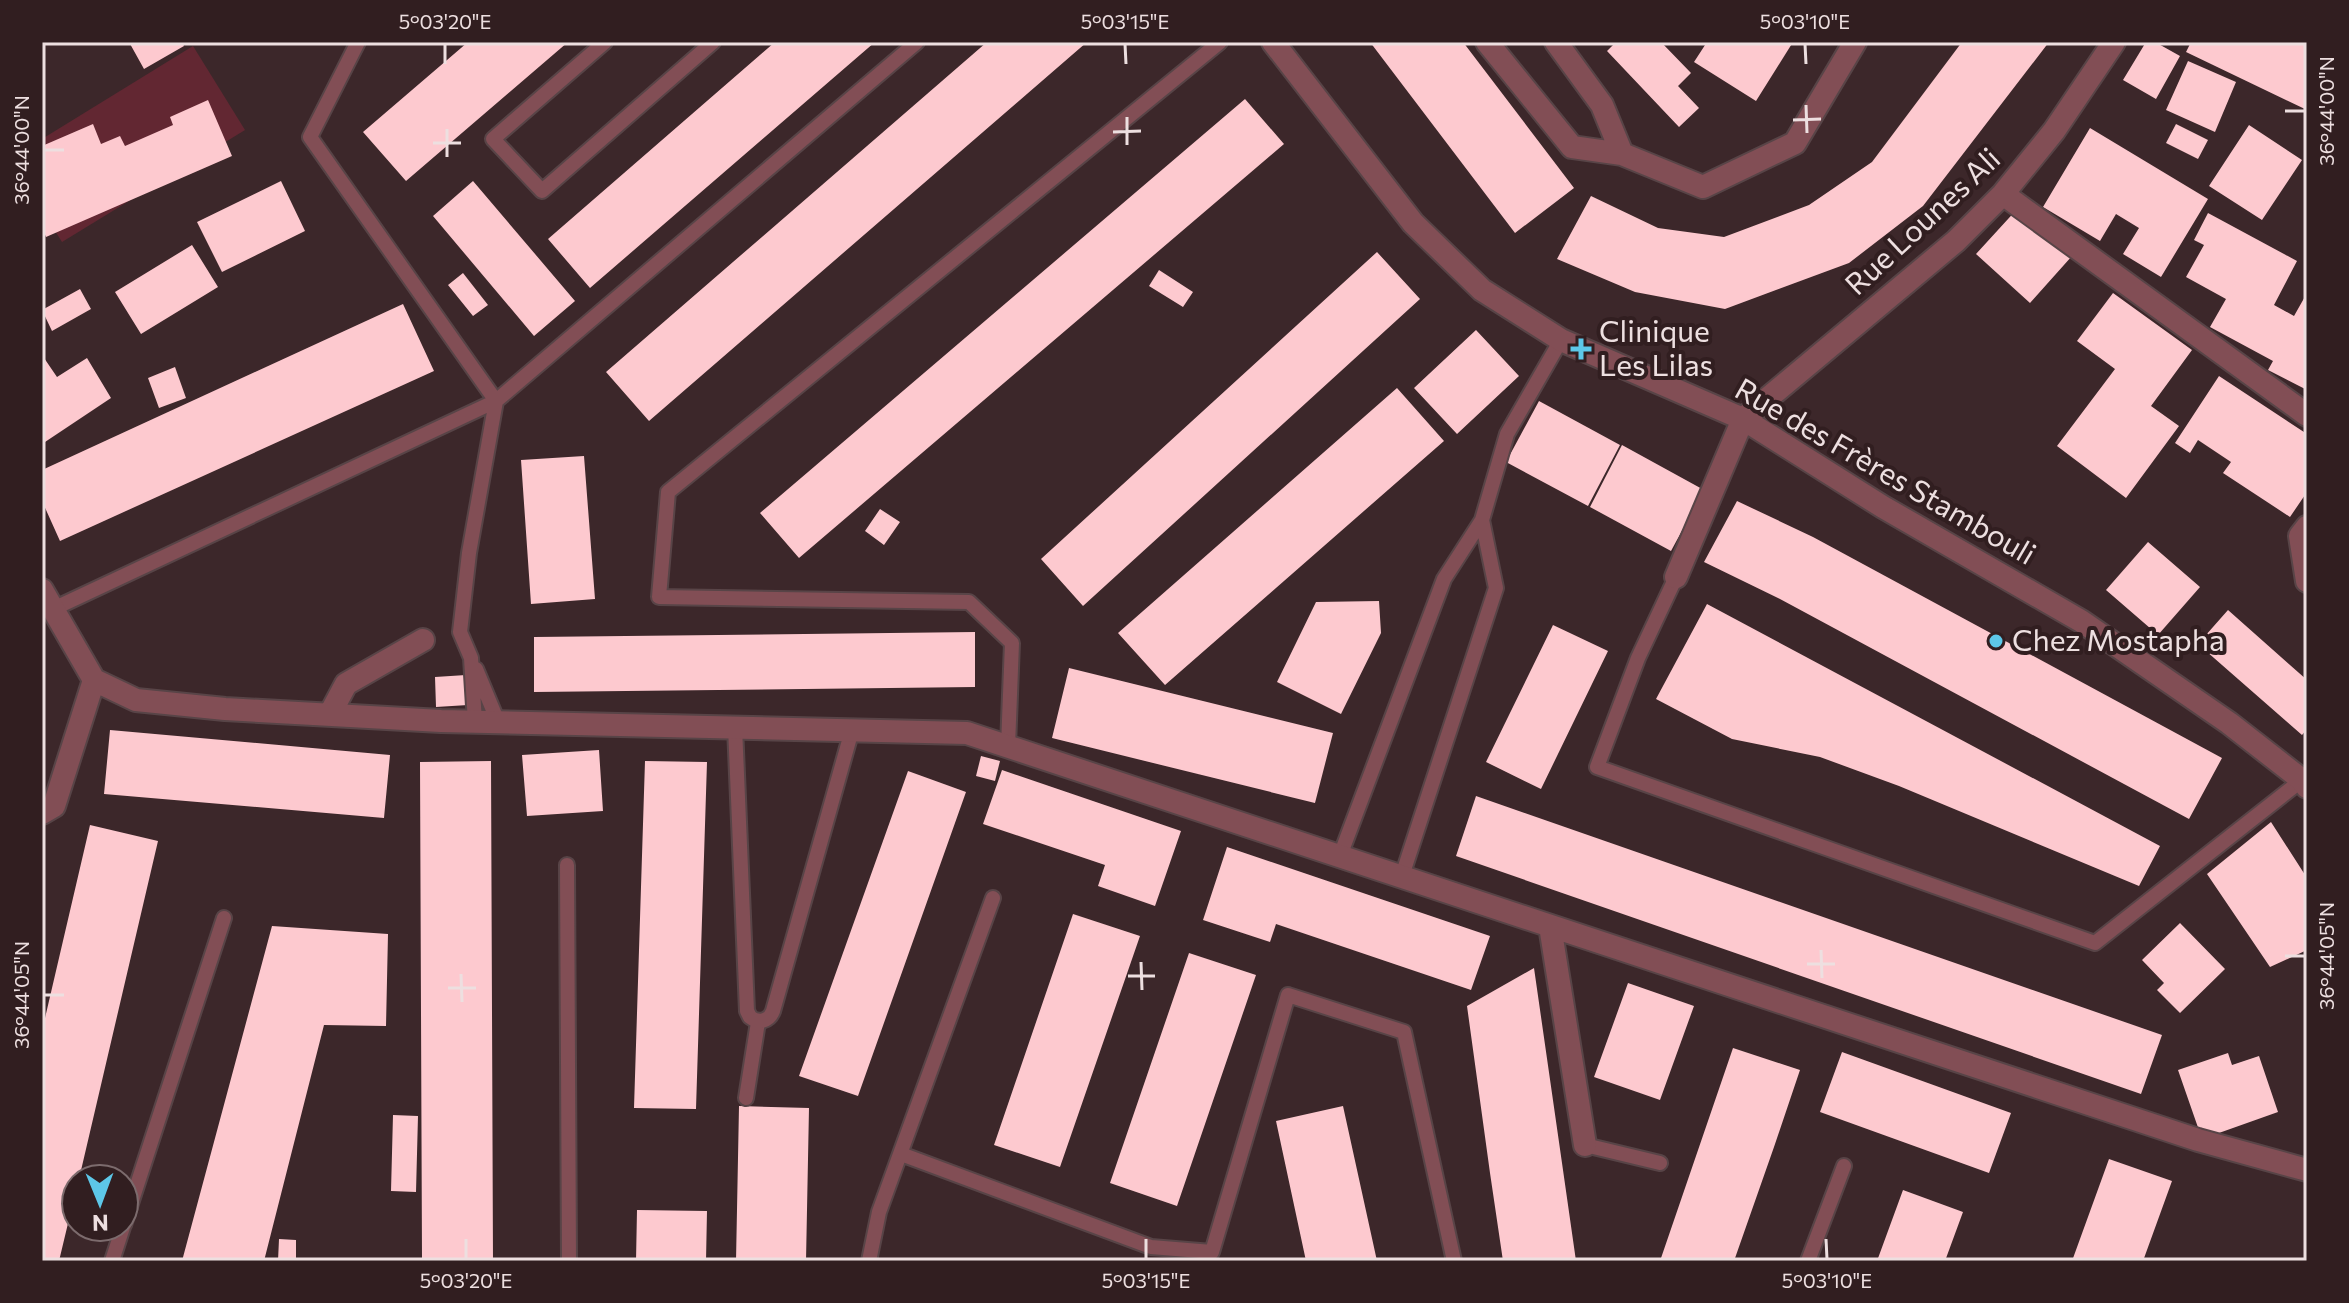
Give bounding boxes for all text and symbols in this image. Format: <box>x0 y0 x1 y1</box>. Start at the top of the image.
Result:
text: 5°03'20"E <box>399 9 491 33</box>
text: 5°03'15"E <box>1081 9 1169 33</box>
text: 5°03'10"E <box>1760 9 1850 33</box>
text: 36°44'00"N <box>2314 56 2338 166</box>
text: 36°44'00"N <box>9 95 33 205</box>
street label: Rue Lounes Ali <box>1836 139 2007 301</box>
place label: Clinique Les Lilas <box>1599 311 1713 382</box>
marker: Clinique Les Lilas <box>1570 338 1592 360</box>
street label: Rue des Frères Stambouli <box>1729 369 2043 571</box>
place label: Chez Mostapha <box>2012 620 2225 657</box>
marker: Chez Mostapha <box>1987 632 2005 650</box>
text: 36°44'05"N <box>2314 902 2338 1010</box>
text: 36°44'05"N <box>9 941 33 1049</box>
north arrow <box>60 1163 140 1243</box>
text: N <box>92 1210 109 1237</box>
text: 5°03'20"E <box>420 1268 512 1292</box>
text: 5°03'15"E <box>1102 1268 1190 1292</box>
text: 5°03'10"E <box>1782 1268 1872 1292</box>

